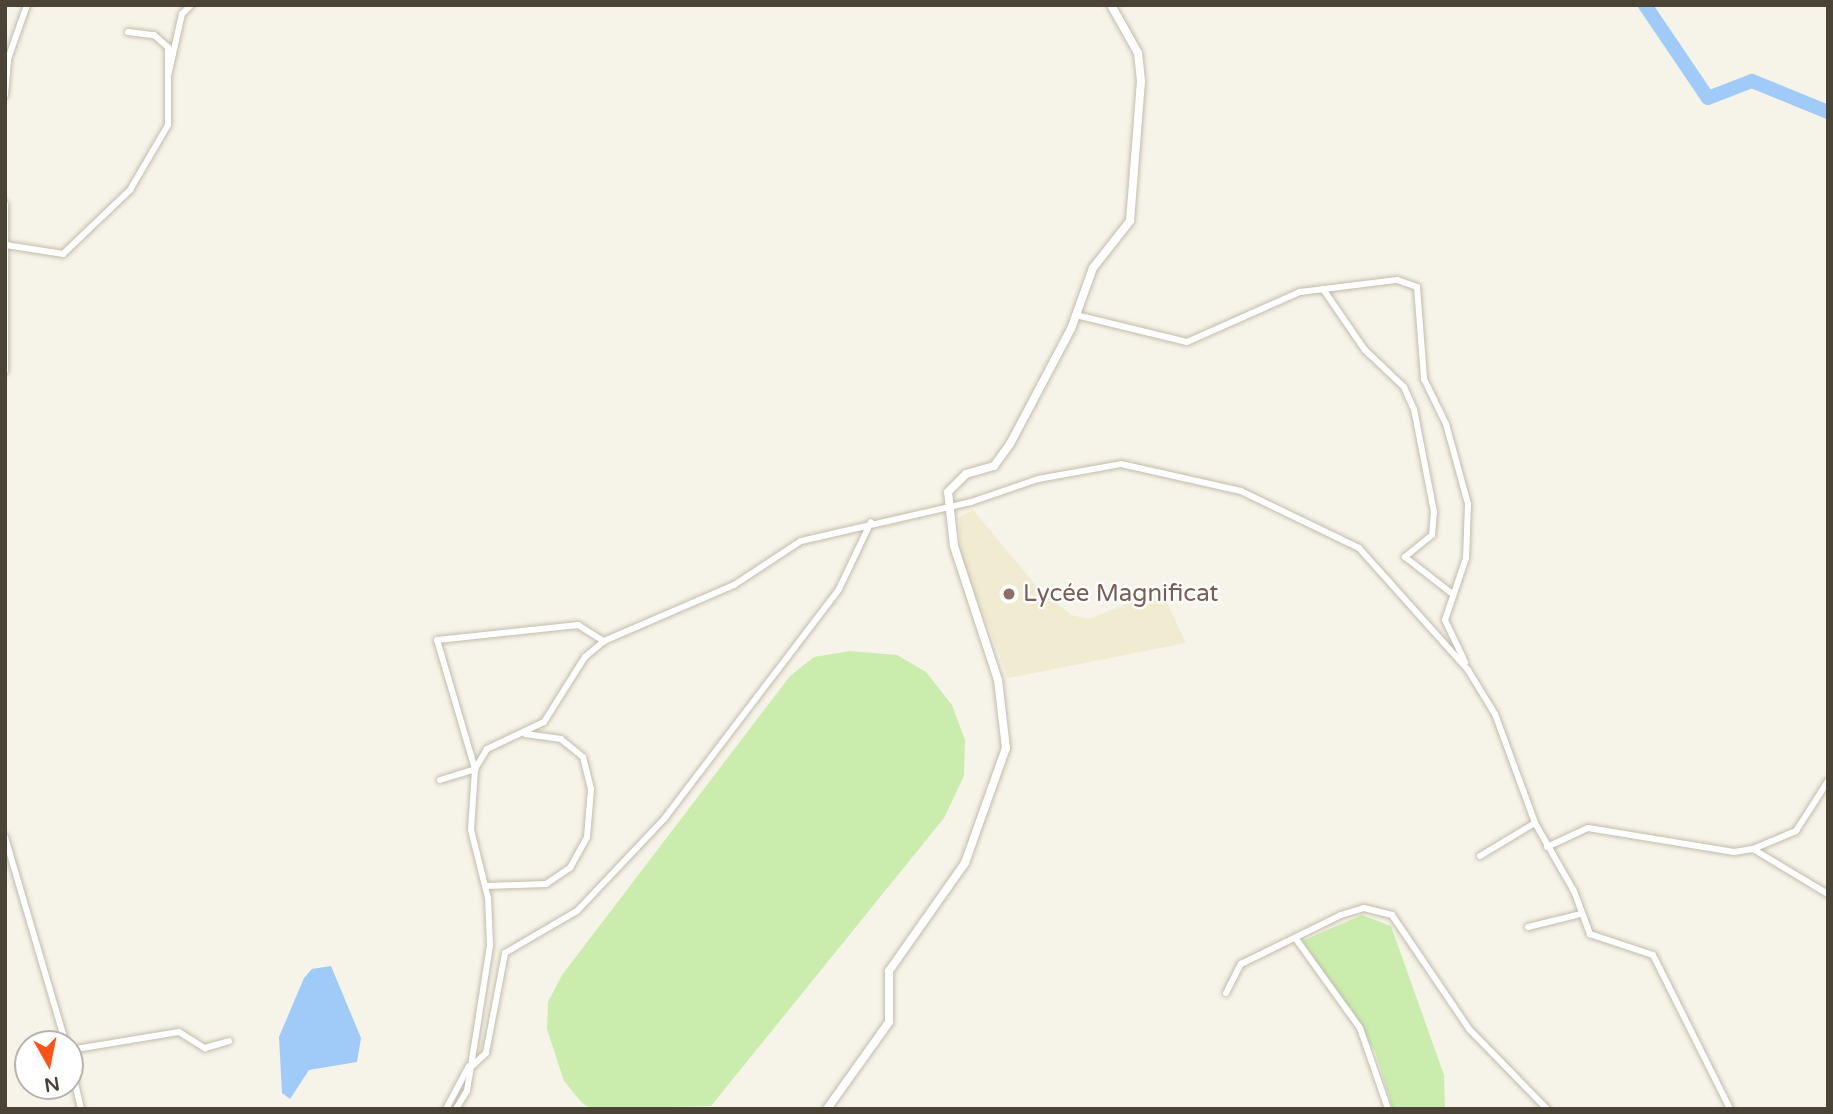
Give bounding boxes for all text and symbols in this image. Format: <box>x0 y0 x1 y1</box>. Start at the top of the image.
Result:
place label: Lycée Magnificat <box>1023 580 1219 608</box>
marker: Lycée Magnificat <box>1001 586 1017 602</box>
north arrow <box>14 1030 84 1100</box>
text: N <box>43 1072 61 1096</box>

